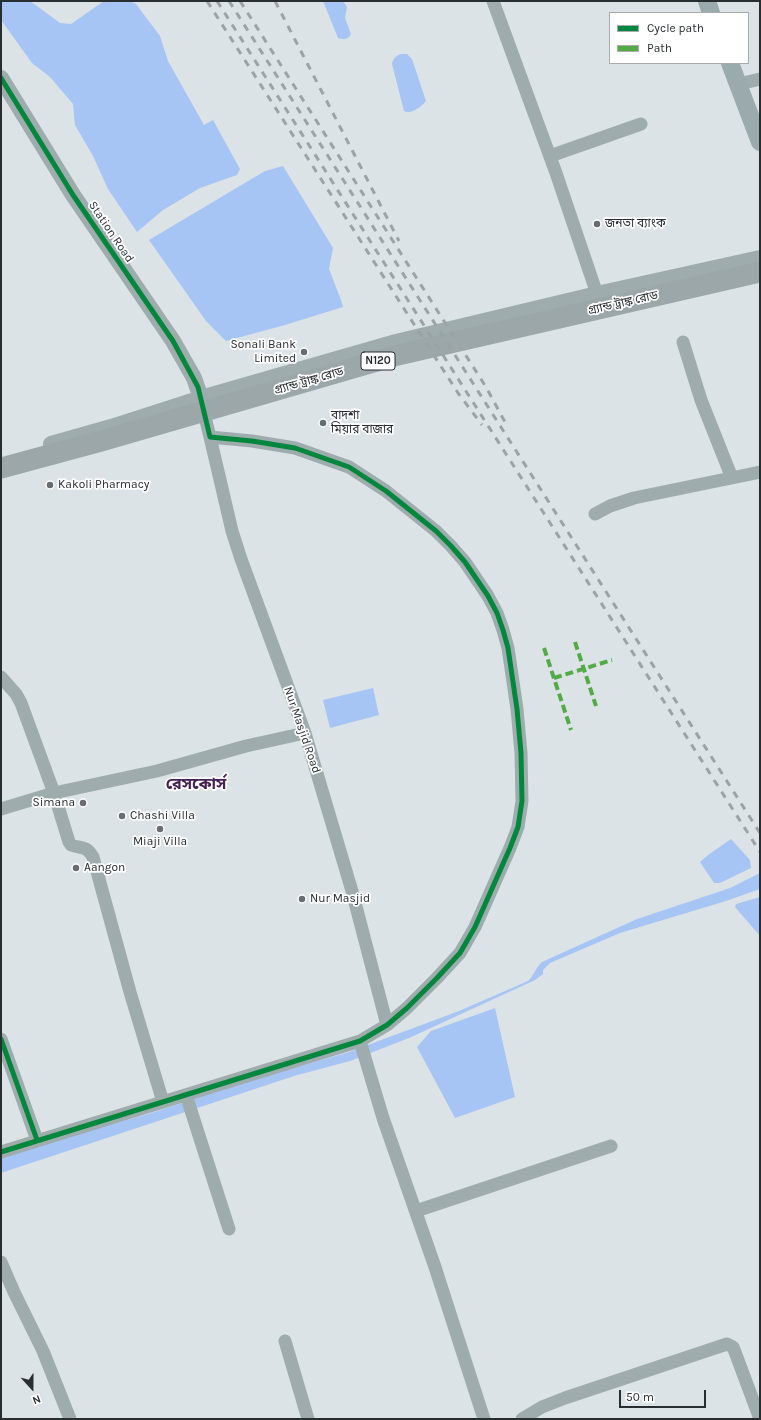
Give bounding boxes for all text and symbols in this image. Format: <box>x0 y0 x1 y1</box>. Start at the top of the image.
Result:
legend <box>609 12 749 64</box>
text: Cycle path <box>647 21 704 35</box>
text: Path <box>647 41 672 55</box>
street label: Station Road <box>85 199 137 265</box>
place label: জনতা ব্যাংক <box>605 217 666 231</box>
marker: জনতা ব্যাংক <box>592 219 602 229</box>
street label: গ্র্যান্ড ট্রাঙ্ক রোড <box>587 288 659 318</box>
place label: Sonali Bank Limited <box>230 338 296 366</box>
marker: Sonali Bank Limited <box>299 347 309 357</box>
road number: N120 <box>361 352 395 370</box>
street label: গ্র্যান্ড ট্রাঙ্ক রোড <box>273 364 345 398</box>
place label: বাদশা মিয়ার বাজার <box>331 409 393 437</box>
marker: বাদশা মিয়ার বাজার <box>318 418 328 428</box>
place label: Kakoli Pharmacy <box>58 478 149 492</box>
marker: Kakoli Pharmacy <box>45 480 55 490</box>
street label: Nur Masjid Road <box>280 685 324 775</box>
district label: রেসকোর্স <box>166 774 226 794</box>
place label: Simana <box>32 796 75 810</box>
marker: Simana <box>78 798 88 808</box>
place label: Chashi Villa <box>130 809 195 823</box>
marker: Chashi Villa <box>117 811 127 821</box>
marker: Miaji Villa <box>155 824 165 834</box>
place label: Miaji Villa <box>133 835 187 849</box>
place label: Aangon <box>84 861 125 875</box>
marker: Aangon <box>71 863 81 873</box>
place label: Nur Masjid <box>310 892 370 906</box>
marker: Nur Masjid <box>297 894 307 904</box>
north arrow <box>12 1368 52 1408</box>
scale bar <box>621 1382 708 1408</box>
text: 50 m <box>626 1390 654 1404</box>
text: N <box>30 1392 42 1407</box>

